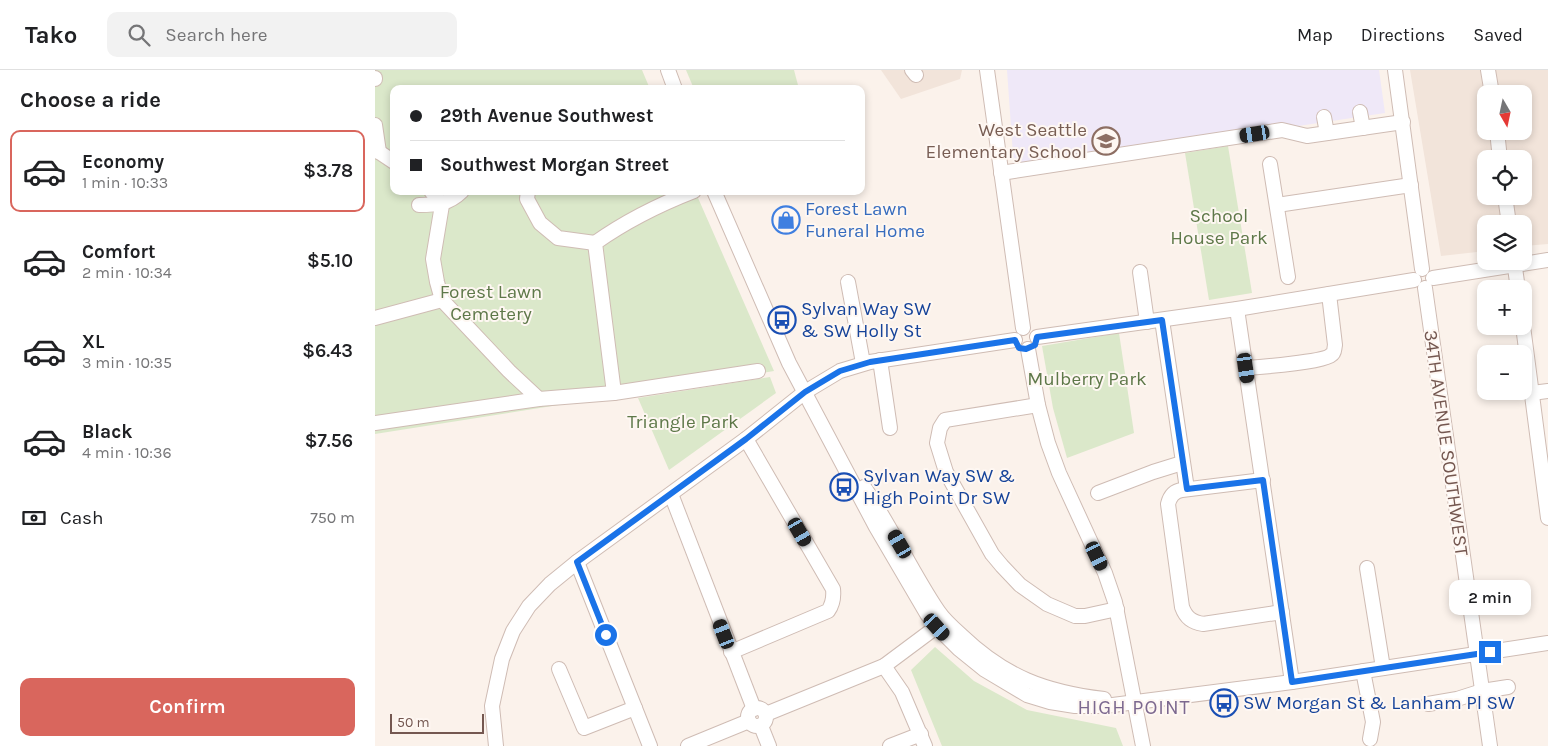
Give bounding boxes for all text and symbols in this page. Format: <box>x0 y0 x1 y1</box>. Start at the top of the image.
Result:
search box <box>107 12 457 57</box>
text: Tako <box>25 21 77 49</box>
icon: search <box>125 21 153 49</box>
text: Search here <box>165 24 268 46</box>
text: Map <box>1297 24 1333 46</box>
text: Directions <box>1361 24 1445 46</box>
text: Saved <box>1473 24 1523 46</box>
north arrow <box>1477 85 1533 140</box>
map controls <box>1477 85 1532 400</box>
text: Choose a ride <box>20 87 161 113</box>
text: 29th Avenue Southwest <box>440 105 653 127</box>
place label: West Seattle Elementary School <box>926 119 1087 163</box>
car <box>1239 124 1270 144</box>
school or university icon: West Seattle Elementary School <box>1091 126 1121 156</box>
icon: car <box>22 149 67 194</box>
button: locate <box>1477 150 1532 205</box>
text: Economy <box>82 151 164 173</box>
text: Southwest Morgan Street <box>440 154 669 176</box>
text: $3.78 <box>303 160 353 182</box>
text: 1 min · 10:33 <box>82 173 168 192</box>
place label: Forest Lawn Funeral Home <box>805 198 925 242</box>
shop icon: Forest Lawn Funeral Home <box>771 205 801 235</box>
park label: School House Park <box>1170 205 1268 249</box>
button: layers <box>1477 215 1532 270</box>
icon: car <box>22 239 67 284</box>
text: Comfort <box>82 241 156 263</box>
text: $5.10 <box>307 250 353 272</box>
text: 2 min · 10:34 <box>82 263 172 282</box>
button: + <box>1477 280 1532 335</box>
park label: Forest Lawn Cemetery <box>440 281 542 325</box>
place label: Sylvan Way SW & SW Holly St <box>801 298 931 342</box>
bus stop icon: Sylvan Way SW & SW Holly St <box>767 305 797 335</box>
icon: car <box>22 329 67 374</box>
street label: 34TH AVENUE SOUTHWEST <box>1419 329 1473 558</box>
text: XL <box>82 331 104 353</box>
text: $6.43 <box>302 340 353 362</box>
button: − <box>1477 345 1532 400</box>
car <box>1236 352 1255 384</box>
text: 3 min · 10:35 <box>82 353 172 372</box>
park label: Mulberry Park <box>1027 368 1147 390</box>
park label: Triangle Park <box>627 411 739 433</box>
icon: car <box>22 419 67 464</box>
text: Black <box>82 421 133 443</box>
text: $7.56 <box>305 430 353 452</box>
text: 4 min · 10:36 <box>82 443 172 462</box>
place label: Sylvan Way SW & High Point Dr SW <box>863 465 1015 509</box>
bus stop icon: Sylvan Way SW & High Point Dr SW <box>829 472 859 502</box>
icon: cash <box>20 504 48 532</box>
text: Cash <box>60 507 104 529</box>
text: 750 m <box>310 508 355 527</box>
car <box>786 515 813 549</box>
car <box>886 527 913 561</box>
car <box>1083 539 1110 573</box>
callout: 2 min <box>1449 580 1531 614</box>
text: 2 min <box>1468 588 1512 607</box>
car <box>921 611 952 643</box>
car <box>711 617 736 651</box>
route start <box>595 624 617 646</box>
route end <box>1479 641 1501 663</box>
button: Confirm <box>20 678 355 736</box>
bus stop icon: SW Morgan St & Lanham Pl SW <box>1209 688 1239 718</box>
place label: SW Morgan St & Lanham Pl SW <box>1243 692 1515 714</box>
district label: HIGH POINT <box>1077 696 1191 719</box>
scale bar <box>390 711 484 734</box>
text: 50 m <box>397 714 430 731</box>

